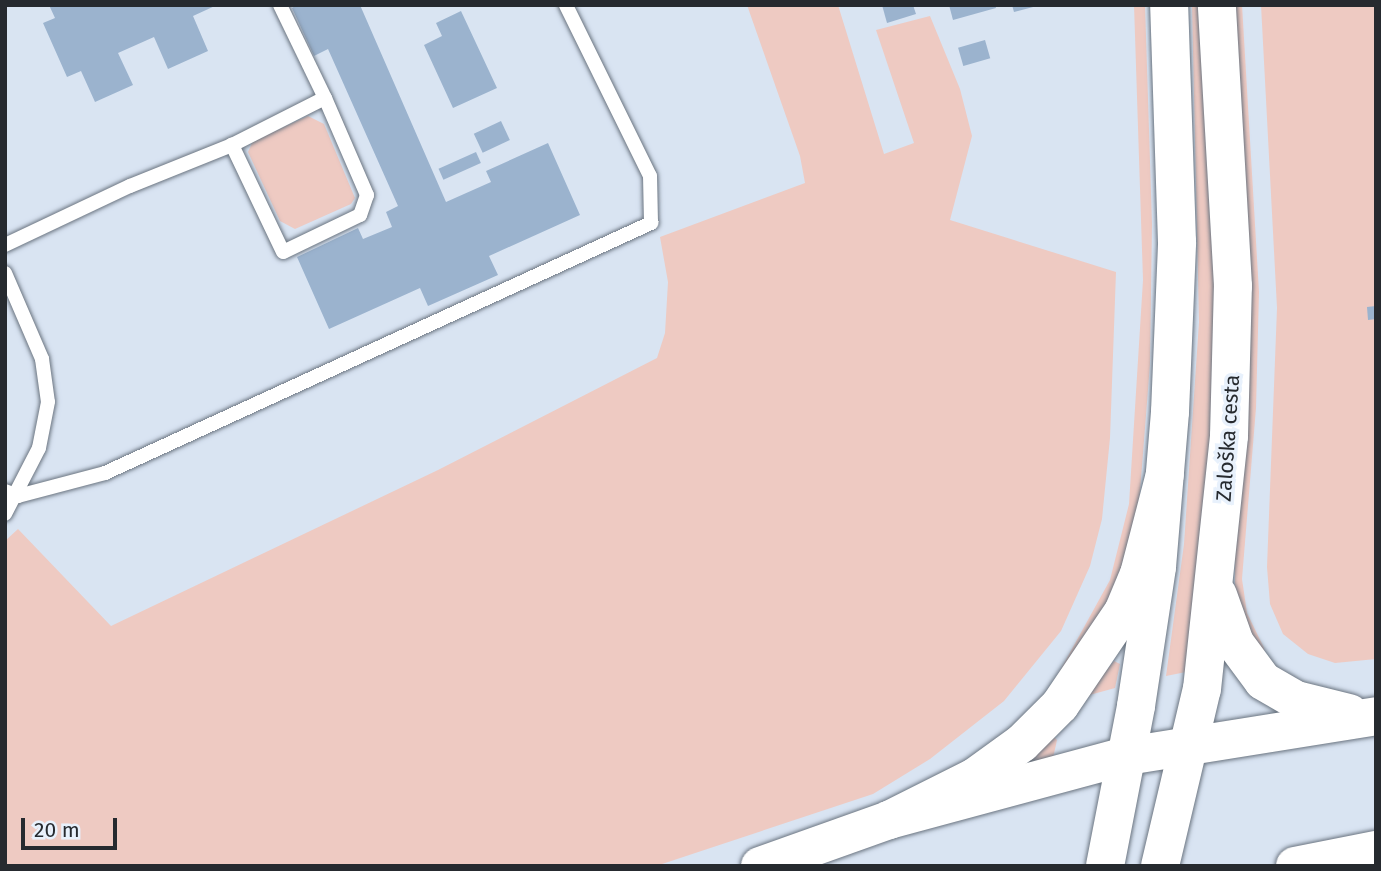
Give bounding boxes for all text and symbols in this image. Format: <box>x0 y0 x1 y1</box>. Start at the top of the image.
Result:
street label: Zaloška cesta <box>1211 374 1245 502</box>
scale bar <box>24 804 121 848</box>
text: 20 m <box>34 817 80 843</box>

